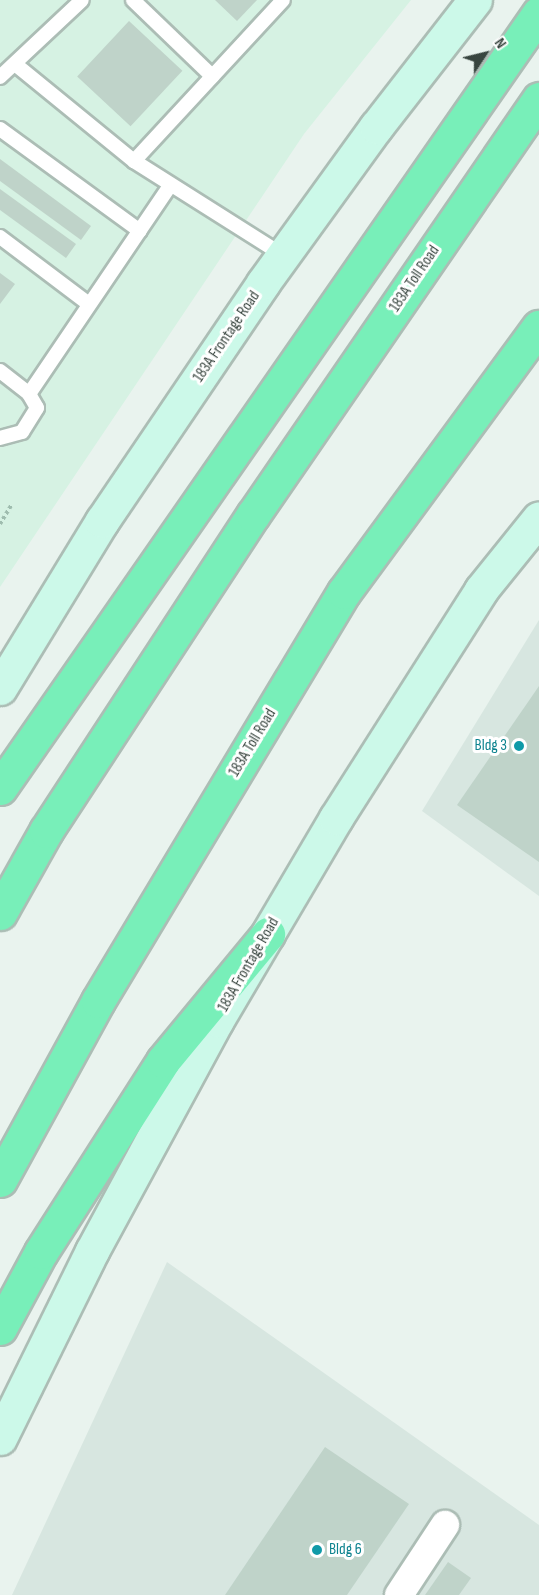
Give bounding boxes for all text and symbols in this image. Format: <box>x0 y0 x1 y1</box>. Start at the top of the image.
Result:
north arrow <box>455 24 515 84</box>
text: N <box>490 34 510 52</box>
street label: 183A Toll Road <box>386 242 444 316</box>
street label: 183A Frontage Road <box>190 288 264 386</box>
street label: 183A Toll Road <box>225 706 281 780</box>
place label: Bldg 3 <box>475 736 507 756</box>
marker: Bldg 3 <box>512 739 526 753</box>
street label: 183A Frontage Road <box>214 914 284 1016</box>
place label: Bldg 6 <box>329 1540 362 1560</box>
marker: Bldg 6 <box>310 1543 324 1557</box>

